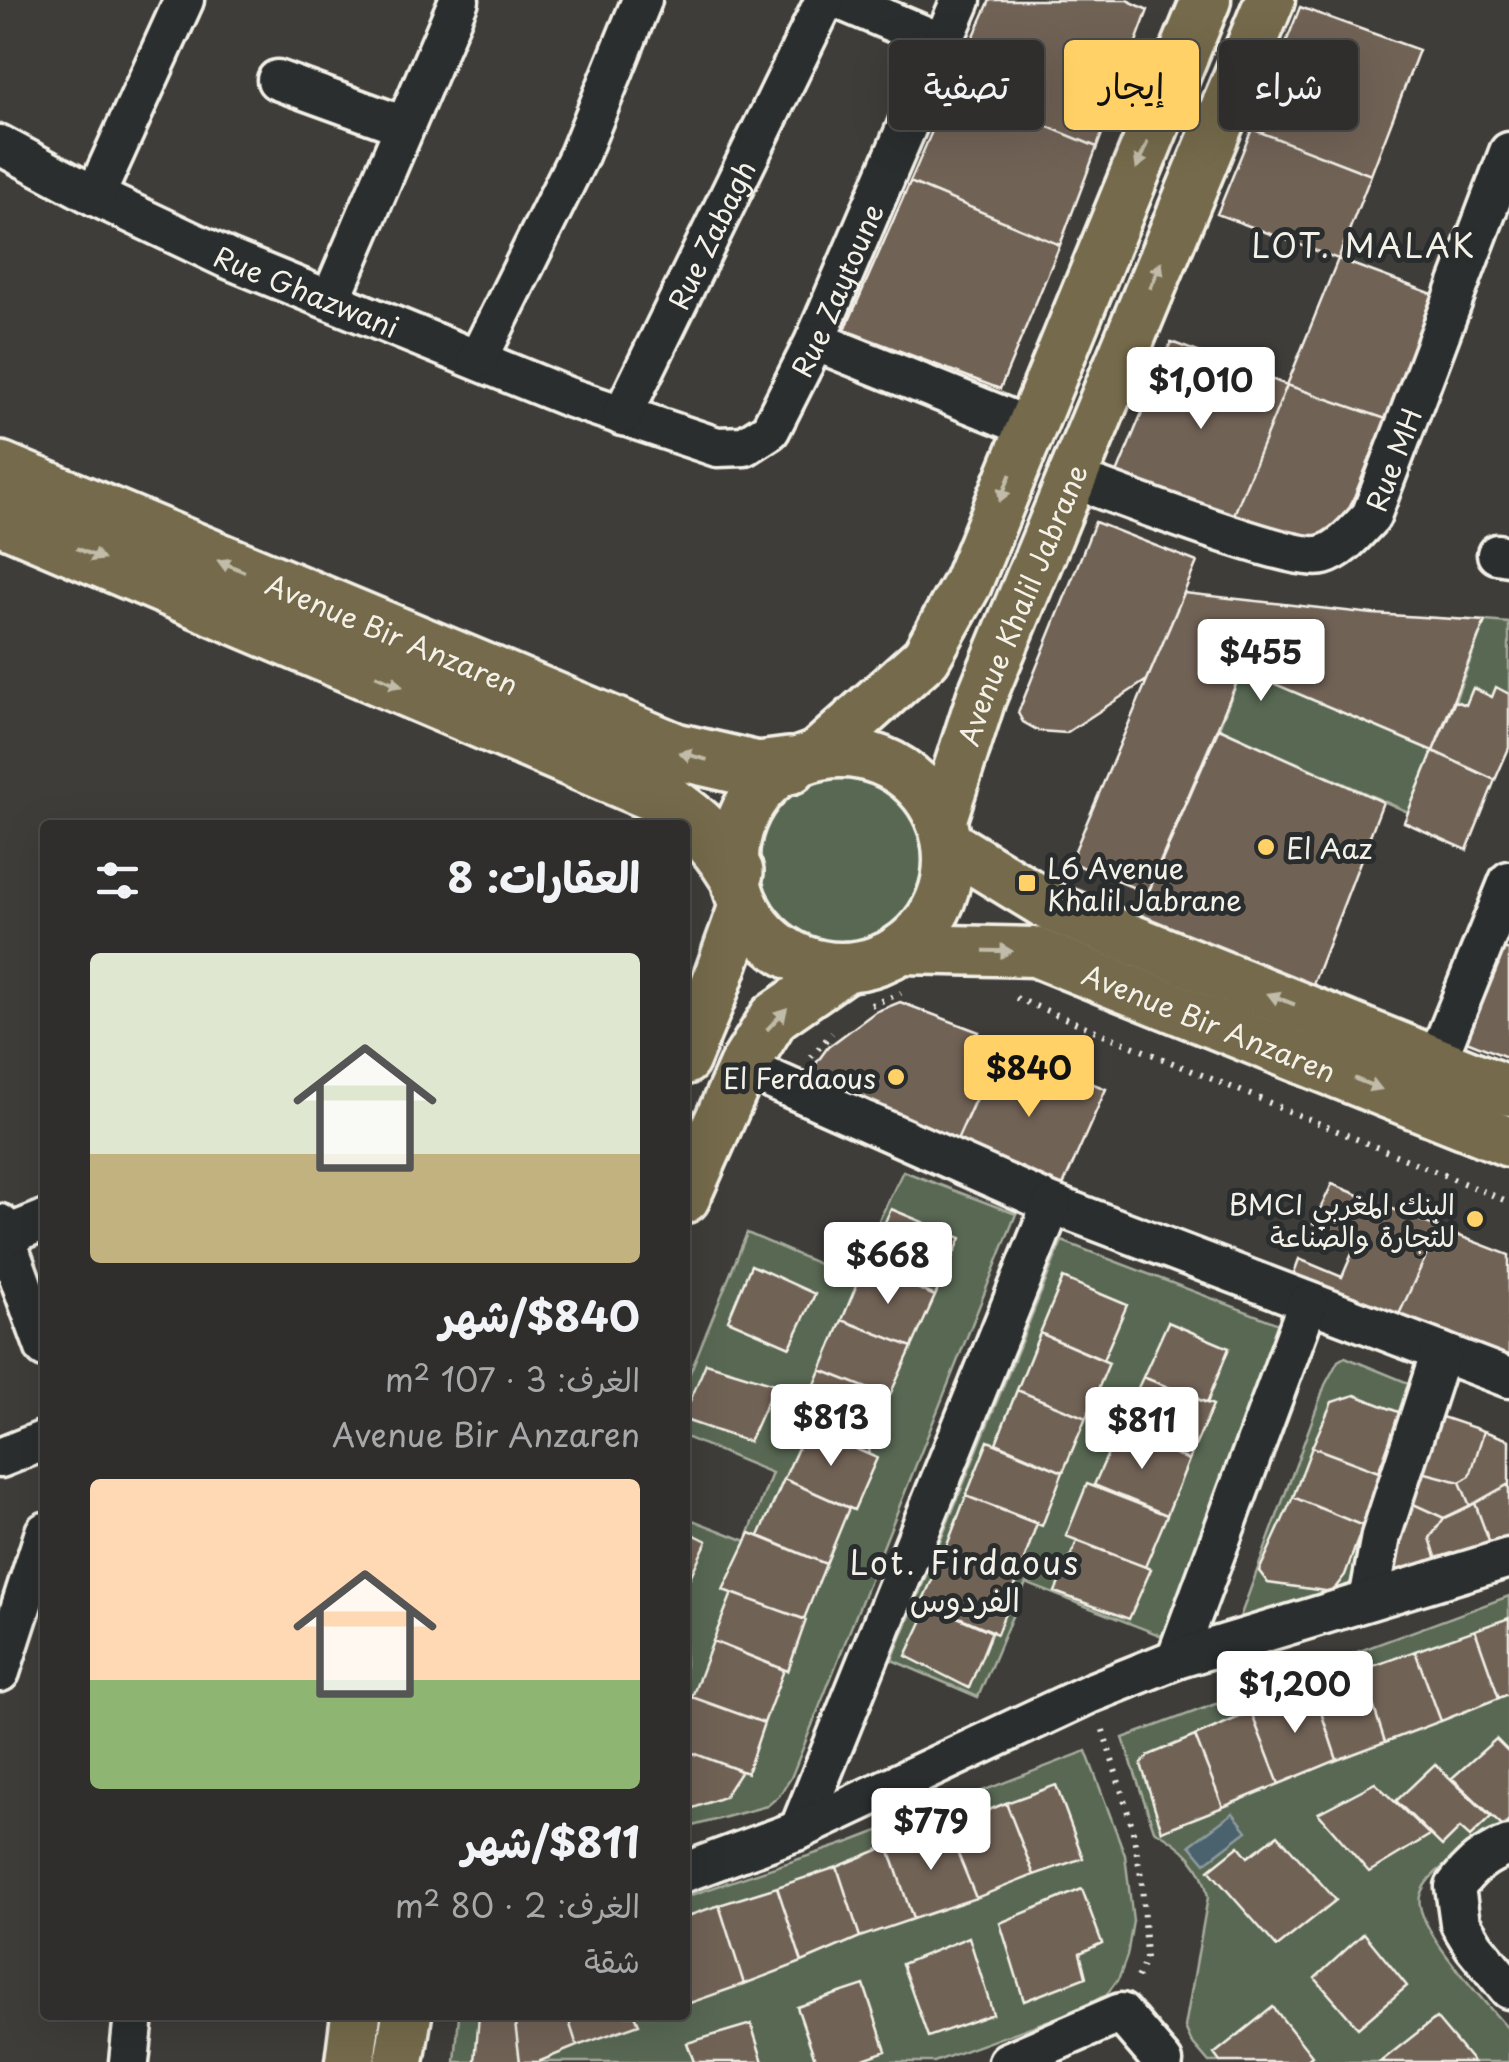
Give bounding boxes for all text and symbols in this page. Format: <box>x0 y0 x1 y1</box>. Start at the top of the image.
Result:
chip: تصفية <box>889 40 1044 130</box>
chip: إيجار <box>1064 40 1199 130</box>
chip: شراء <box>1219 40 1358 130</box>
one-way arrow <box>1134 140 1150 170</box>
street label: Rue Zabagh <box>656 152 765 317</box>
street label: Rue Zaytoune <box>779 196 893 384</box>
district label: LOT. MALAK <box>1251 221 1477 269</box>
street label: Rue Ghazwani <box>207 234 406 348</box>
one-way arrow <box>1148 260 1164 290</box>
pin: $1,010 <box>1120 347 1282 432</box>
text: $1,010 <box>1149 355 1253 403</box>
street label: Rue MH <box>1353 401 1432 517</box>
street label: Avenue Khalil Jabrane <box>946 457 1097 751</box>
one-way arrow <box>997 473 1013 503</box>
one-way arrow <box>75 546 105 562</box>
one-way arrow <box>216 558 246 574</box>
street label: Avenue Bir Anzaren <box>260 562 525 705</box>
pin: $455 <box>1202 619 1320 704</box>
text: $455 <box>1220 627 1302 675</box>
one-way arrow <box>374 673 404 689</box>
one-way arrow <box>677 747 708 763</box>
place label: El Aaz <box>1286 826 1372 869</box>
marker: El Aaz <box>1255 836 1277 858</box>
text: العقارات: 8 <box>447 844 640 907</box>
place label: L6 Avenue Khalil Jabrane <box>1047 846 1242 921</box>
icon: filters <box>90 853 145 908</box>
marker: L6 Avenue Khalil Jabrane <box>1016 872 1038 894</box>
one-way arrow <box>983 943 1015 959</box>
street label: Avenue Bir Anzaren <box>1076 952 1343 1092</box>
one-way arrow <box>1265 991 1295 1007</box>
one-way arrow <box>765 1008 788 1032</box>
icon: home <box>275 1018 455 1198</box>
pin: $840 <box>970 1035 1088 1120</box>
text: $840 <box>986 1043 1072 1091</box>
place label: El Ferdaous <box>723 1056 876 1099</box>
marker: El Ferdaous <box>885 1066 907 1088</box>
one-way arrow <box>1353 1076 1383 1092</box>
place label: BMCI البنك المغربي للتجارة والصناعة <box>1229 1182 1455 1257</box>
marker: BMCI البنك المغربي للتجارة والصناعة <box>1464 1208 1486 1230</box>
pin: $668 <box>829 1222 947 1307</box>
text: $668 <box>846 1230 930 1278</box>
text: $840/شهر <box>440 1283 640 1346</box>
text: الغرف: 3 · 107 m² <box>385 1355 640 1403</box>
pin: $813 <box>772 1384 890 1469</box>
pin: $811 <box>1083 1387 1201 1472</box>
text: $813 <box>793 1392 869 1440</box>
text: $811 <box>1107 1395 1177 1443</box>
text: Avenue Bir Anzaren <box>332 1410 640 1458</box>
district label: Lot. Firdaous الفردوس <box>849 1538 1081 1623</box>
icon: home <box>275 1544 455 1724</box>
pin: $1,200 <box>1214 1651 1376 1736</box>
text: $1,200 <box>1239 1659 1351 1707</box>
pin: $779 <box>872 1788 990 1873</box>
text: $779 <box>893 1796 969 1844</box>
text: $811/شهر <box>462 1809 640 1872</box>
text: الغرف: 2 · 80 m² <box>395 1881 640 1929</box>
text: شقة <box>584 1936 640 1984</box>

